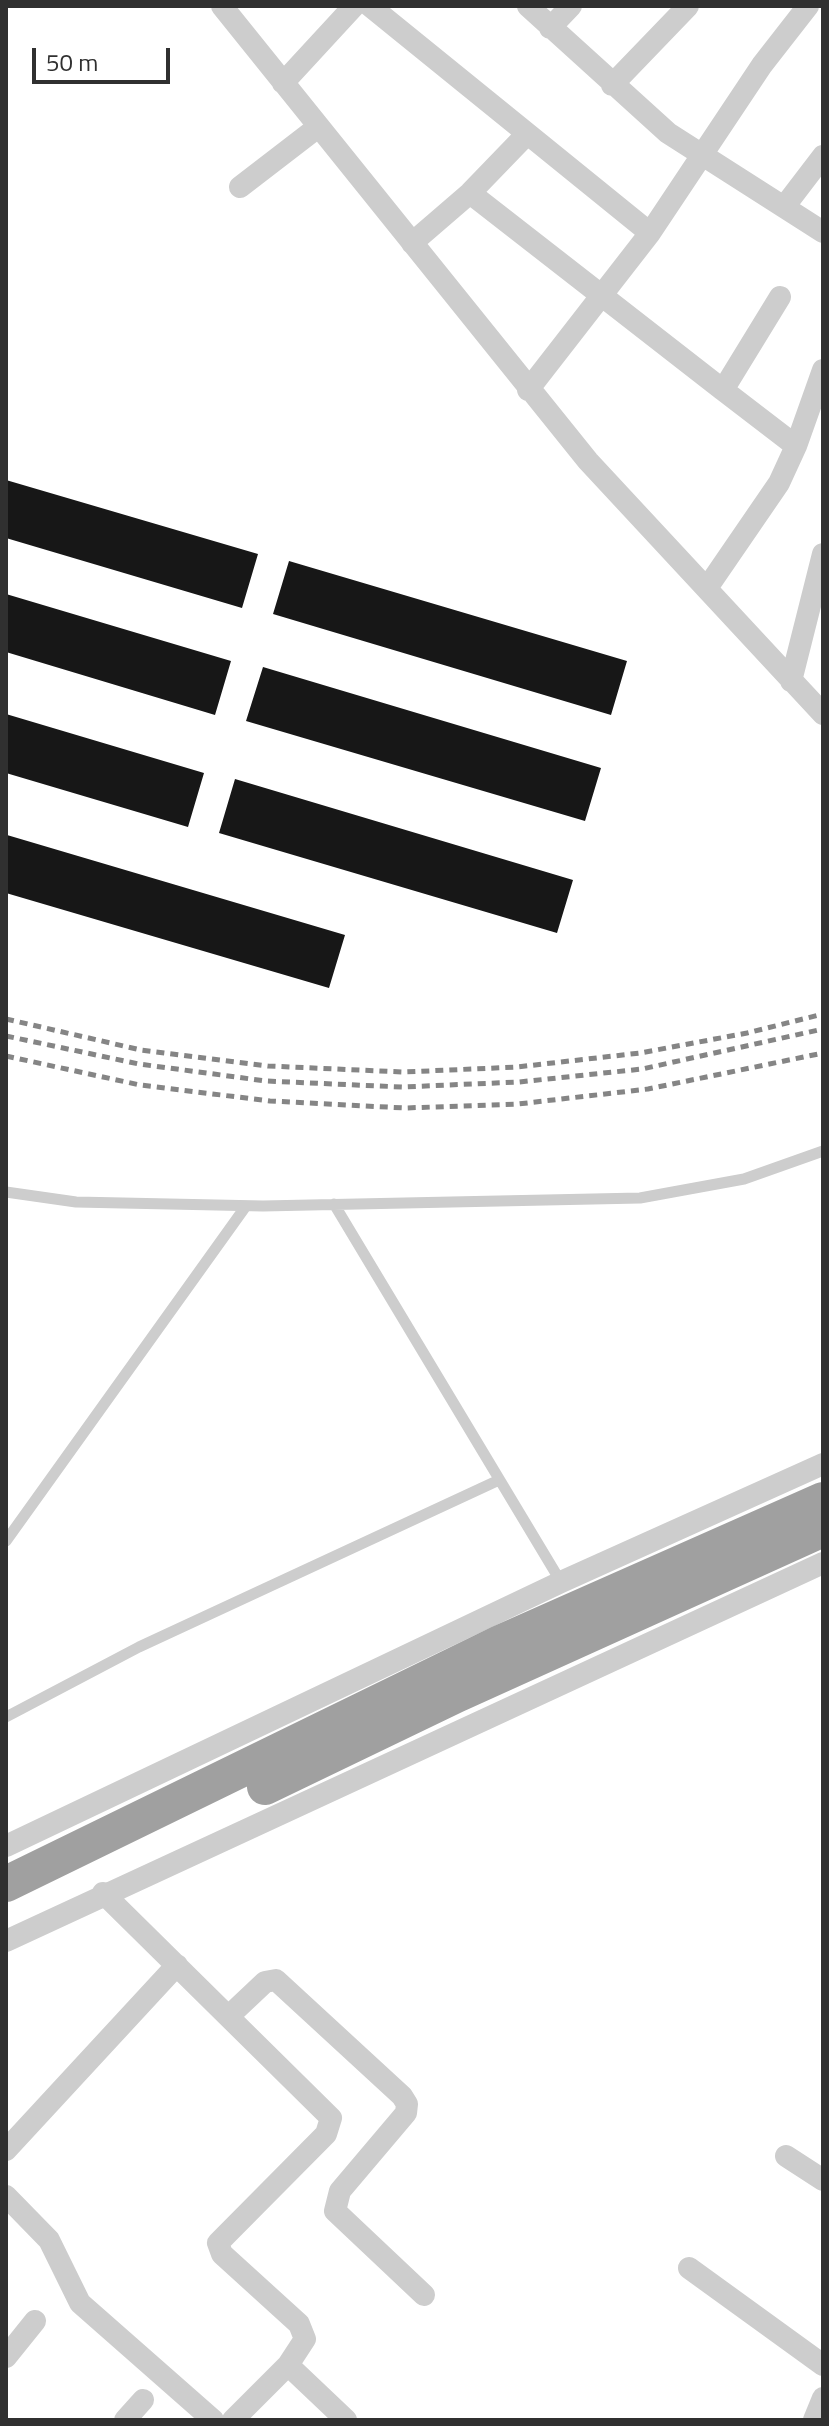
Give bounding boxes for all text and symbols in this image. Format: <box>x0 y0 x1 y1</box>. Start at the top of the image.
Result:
scale bar <box>36 32 174 82</box>
text: 50 m <box>46 44 98 80</box>

